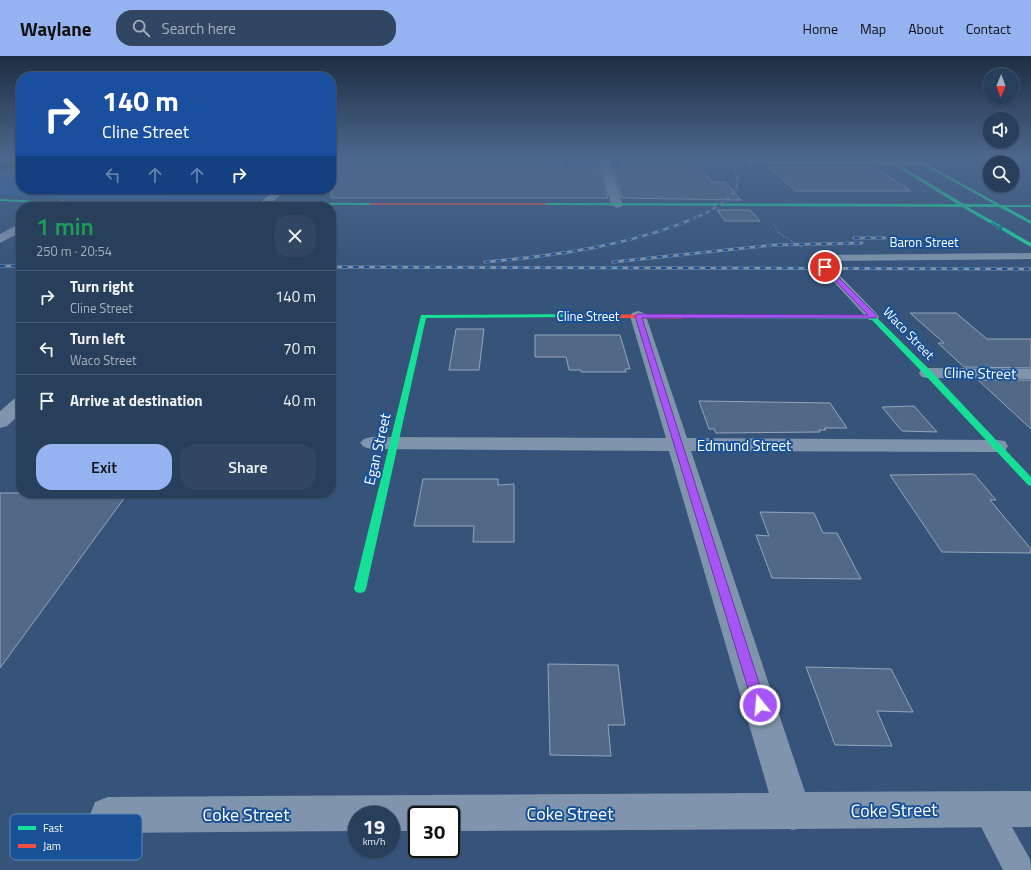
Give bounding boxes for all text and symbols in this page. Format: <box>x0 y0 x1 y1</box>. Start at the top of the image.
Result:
search box <box>116 10 396 46</box>
text: Waylane <box>20 14 92 43</box>
icon: search <box>130 17 152 39</box>
text: Search here <box>162 17 236 40</box>
text: Home <box>803 18 838 39</box>
text: Map <box>860 18 886 39</box>
text: About <box>908 18 944 39</box>
text: Contact <box>966 18 1011 39</box>
north arrow <box>983 68 1019 104</box>
map controls <box>983 68 1019 192</box>
text: 140 m <box>102 79 179 122</box>
icon: right <box>36 88 88 140</box>
button: sound <box>983 112 1019 148</box>
text: Cline Street <box>102 118 189 145</box>
button: search <box>983 156 1019 192</box>
icon: left <box>102 164 124 186</box>
icon: ahead <box>144 164 166 186</box>
icon: ahead <box>186 164 208 186</box>
icon: right <box>228 164 250 186</box>
text: 1 min <box>36 208 94 244</box>
button: close <box>274 215 316 257</box>
one-way arrow <box>991 222 1003 230</box>
street label: Baron Street <box>889 232 959 252</box>
text: 250 m · 20:54 <box>36 241 112 261</box>
pin <box>808 250 842 284</box>
icon: arrive <box>814 256 836 278</box>
text: Turn right <box>70 275 134 298</box>
text: 140 m <box>275 285 316 308</box>
icon: right <box>36 286 58 308</box>
text: Cline Street <box>70 298 133 318</box>
street label: Waco Street <box>879 302 940 364</box>
street label: Cline Street <box>557 306 620 326</box>
text: Turn left <box>70 327 125 350</box>
text: 70 m <box>283 337 316 360</box>
icon: left <box>36 338 58 360</box>
text: Waco Street <box>70 350 137 370</box>
street label: Cline Street <box>944 361 1017 385</box>
text: Arrive at destination <box>70 389 203 412</box>
text: 40 m <box>283 389 316 412</box>
icon: arrive <box>36 390 58 412</box>
street label: Egan Street <box>358 410 397 487</box>
street label: Edmund Street <box>697 434 792 457</box>
button: Exit <box>36 444 172 490</box>
button: Share <box>180 444 316 490</box>
position arrow <box>739 684 781 726</box>
street label: Coke Street <box>850 796 938 824</box>
street label: Coke Street <box>527 800 614 827</box>
street label: Coke Street <box>203 801 290 828</box>
speed limit sign: 30 <box>408 806 460 858</box>
text: 19 <box>363 811 385 842</box>
legend <box>10 814 142 860</box>
text: Fast <box>43 820 63 836</box>
text: km/h <box>363 834 385 849</box>
text: Jam <box>43 838 61 854</box>

